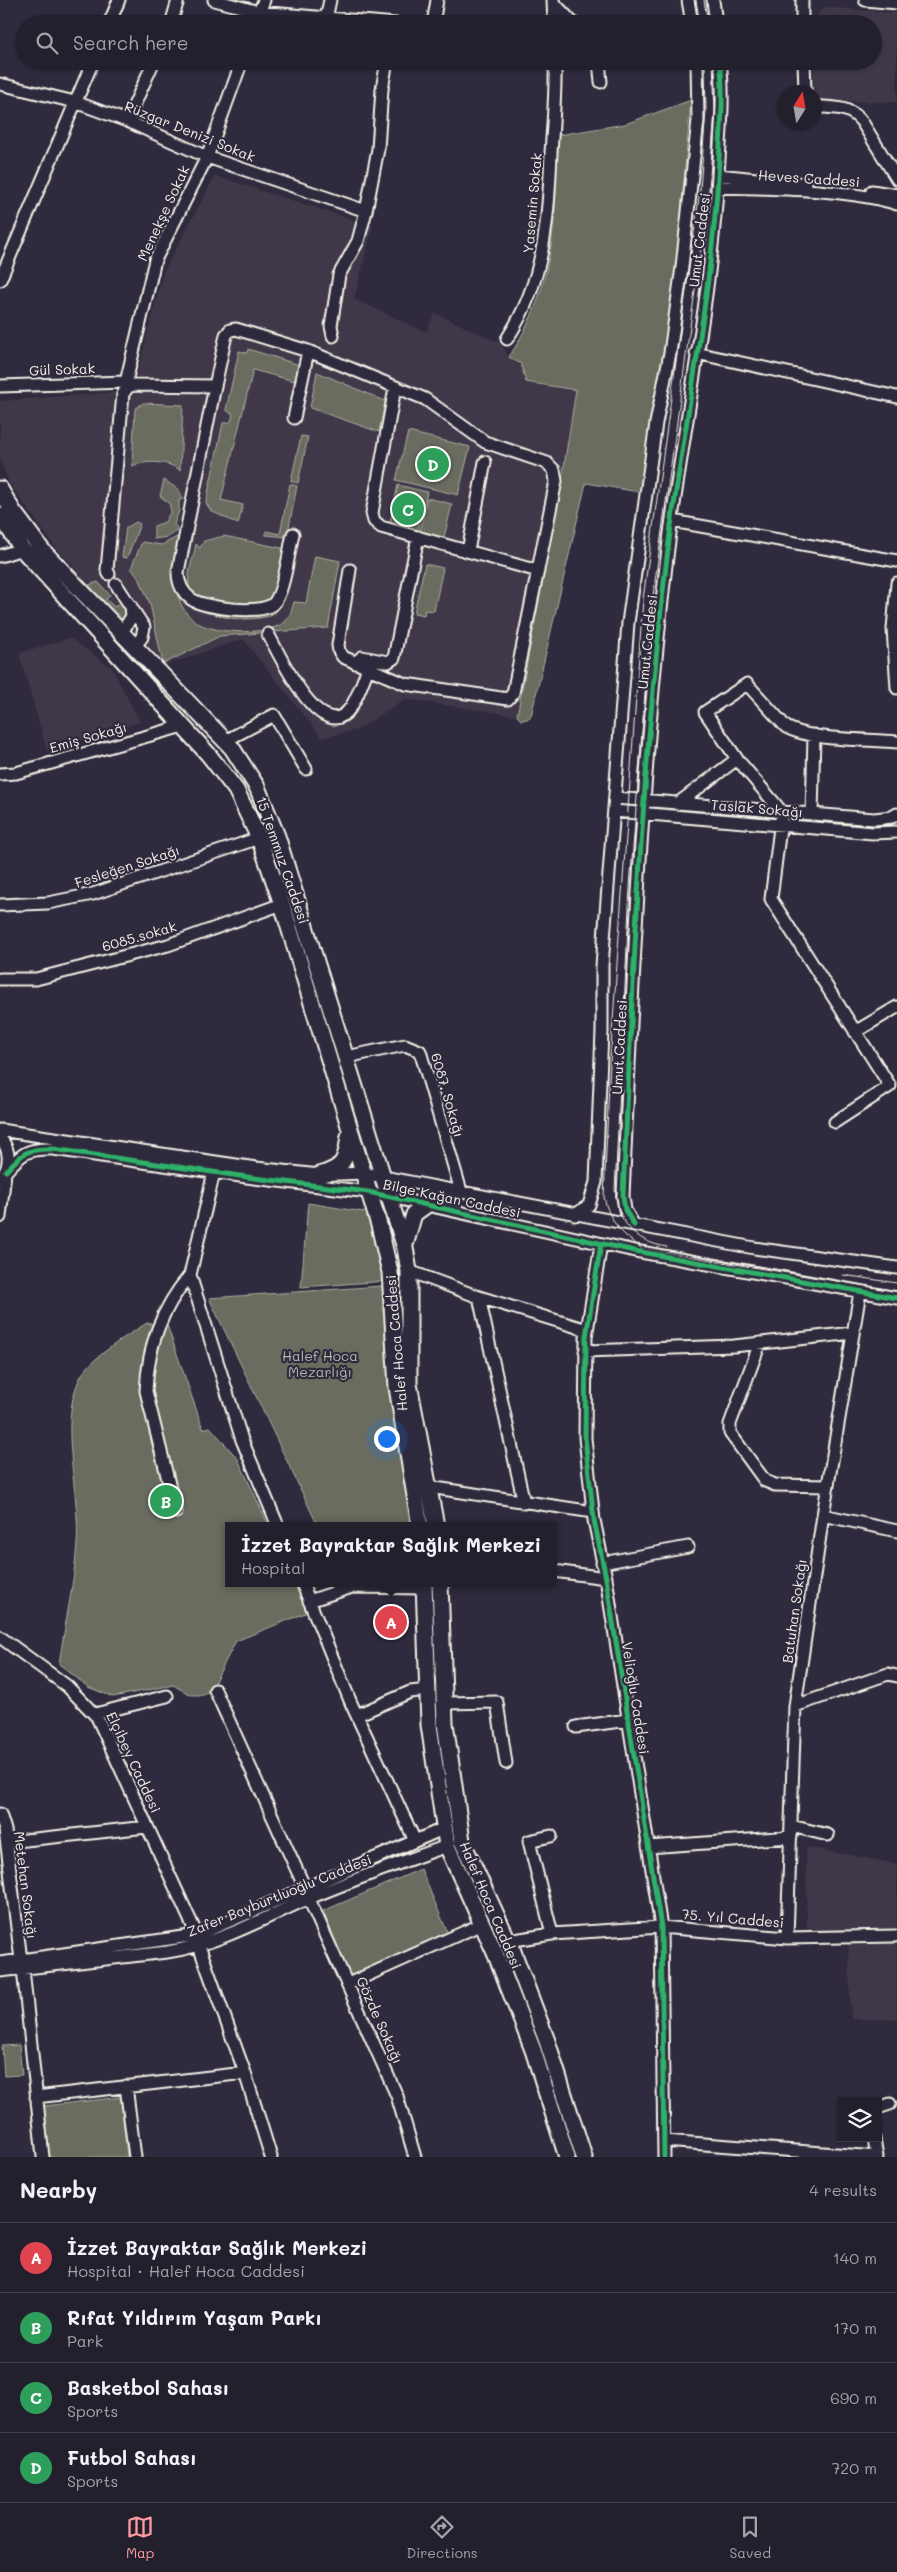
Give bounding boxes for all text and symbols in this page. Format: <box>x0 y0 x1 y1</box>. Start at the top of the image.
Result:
search box <box>15 15 882 70</box>
icon: search <box>33 29 61 57</box>
text: Search here <box>73 30 189 55</box>
north arrow <box>777 85 822 130</box>
street label: Rüzgar Denizi Sokak <box>122 96 258 166</box>
street label: Yasemin Sokak <box>518 152 546 254</box>
street label: Menekşe Sokak <box>132 162 194 264</box>
street label: Heves Caddesi <box>757 165 861 191</box>
street label: Umut Caddesi <box>684 192 714 288</box>
street label: Gül Sokak <box>29 358 95 380</box>
pin: D <box>417 445 449 483</box>
pin: C <box>392 490 424 528</box>
street label: Umut Caddesi <box>633 594 661 690</box>
street label: Emiş Sokağı <box>47 717 129 757</box>
street label: 15 Temmuz Caddesi <box>252 794 314 926</box>
street label: Taslak Sokağı <box>710 795 804 821</box>
street label: Fesleğen Sokağı <box>72 840 182 892</box>
street label: 6085.sokak <box>100 916 178 956</box>
street label: Umut Caddesi <box>607 999 631 1095</box>
street label: 6087. Sokağı <box>427 1051 469 1139</box>
street label: Bilge Kağan Caddesi <box>381 1174 523 1222</box>
street label: Halef Hoca Caddesi <box>381 1274 411 1412</box>
park label: Halef Hoca Mezarlığı <box>282 1346 358 1381</box>
your location <box>374 1426 400 1452</box>
pin: B <box>150 1482 182 1520</box>
popup <box>225 1522 557 1587</box>
text: İzzet Bayraktar Sağlık Merkezi <box>241 1532 541 1557</box>
text: Hospital <box>241 1557 305 1578</box>
street label: Batuhan Sokağı <box>777 1558 811 1664</box>
pin: A <box>375 1603 407 1641</box>
street label: Velioğlu Caddesi <box>618 1640 654 1756</box>
street label: Elçibey Caddesi <box>102 1708 166 1816</box>
street label: Metehan Sokağı <box>10 1830 42 1940</box>
street label: Halef Hoca Caddesi <box>456 1838 526 1972</box>
street label: Zafer Bayburtluoğlu Caddesi <box>184 1849 374 1941</box>
street label: 75. Yıl Caddesi <box>681 1904 785 1932</box>
street label: Gözde Sokağı <box>352 1973 408 2067</box>
map controls <box>837 2097 882 2142</box>
button: layers <box>837 2097 882 2142</box>
text: Nearby <box>20 2176 97 2203</box>
text: 4 results <box>809 2179 877 2200</box>
text: İzzet Bayraktar Sağlık Merkezi <box>67 2235 367 2260</box>
text: A <box>30 2247 42 2268</box>
text: 140 m <box>833 2247 877 2268</box>
text: Hospital · Halef Hoca Caddesi <box>67 2260 305 2281</box>
text: Rıfat Yıldırım Yaşam Parkı <box>67 2305 322 2330</box>
text: B <box>31 2317 41 2338</box>
text: 170 m <box>833 2317 877 2338</box>
text: Park <box>67 2330 103 2351</box>
text: Basketbol Sahası <box>67 2375 229 2400</box>
text: C <box>30 2387 42 2408</box>
text: 690 m <box>830 2387 877 2408</box>
text: Sports <box>67 2400 118 2421</box>
text: Futbol Sahası <box>67 2445 197 2470</box>
text: D <box>30 2457 42 2478</box>
text: 720 m <box>831 2457 877 2478</box>
text: Sports <box>67 2470 118 2491</box>
tab: Map <box>126 2513 154 2562</box>
tab: Directions <box>406 2513 478 2562</box>
tab: Saved <box>729 2513 771 2562</box>

